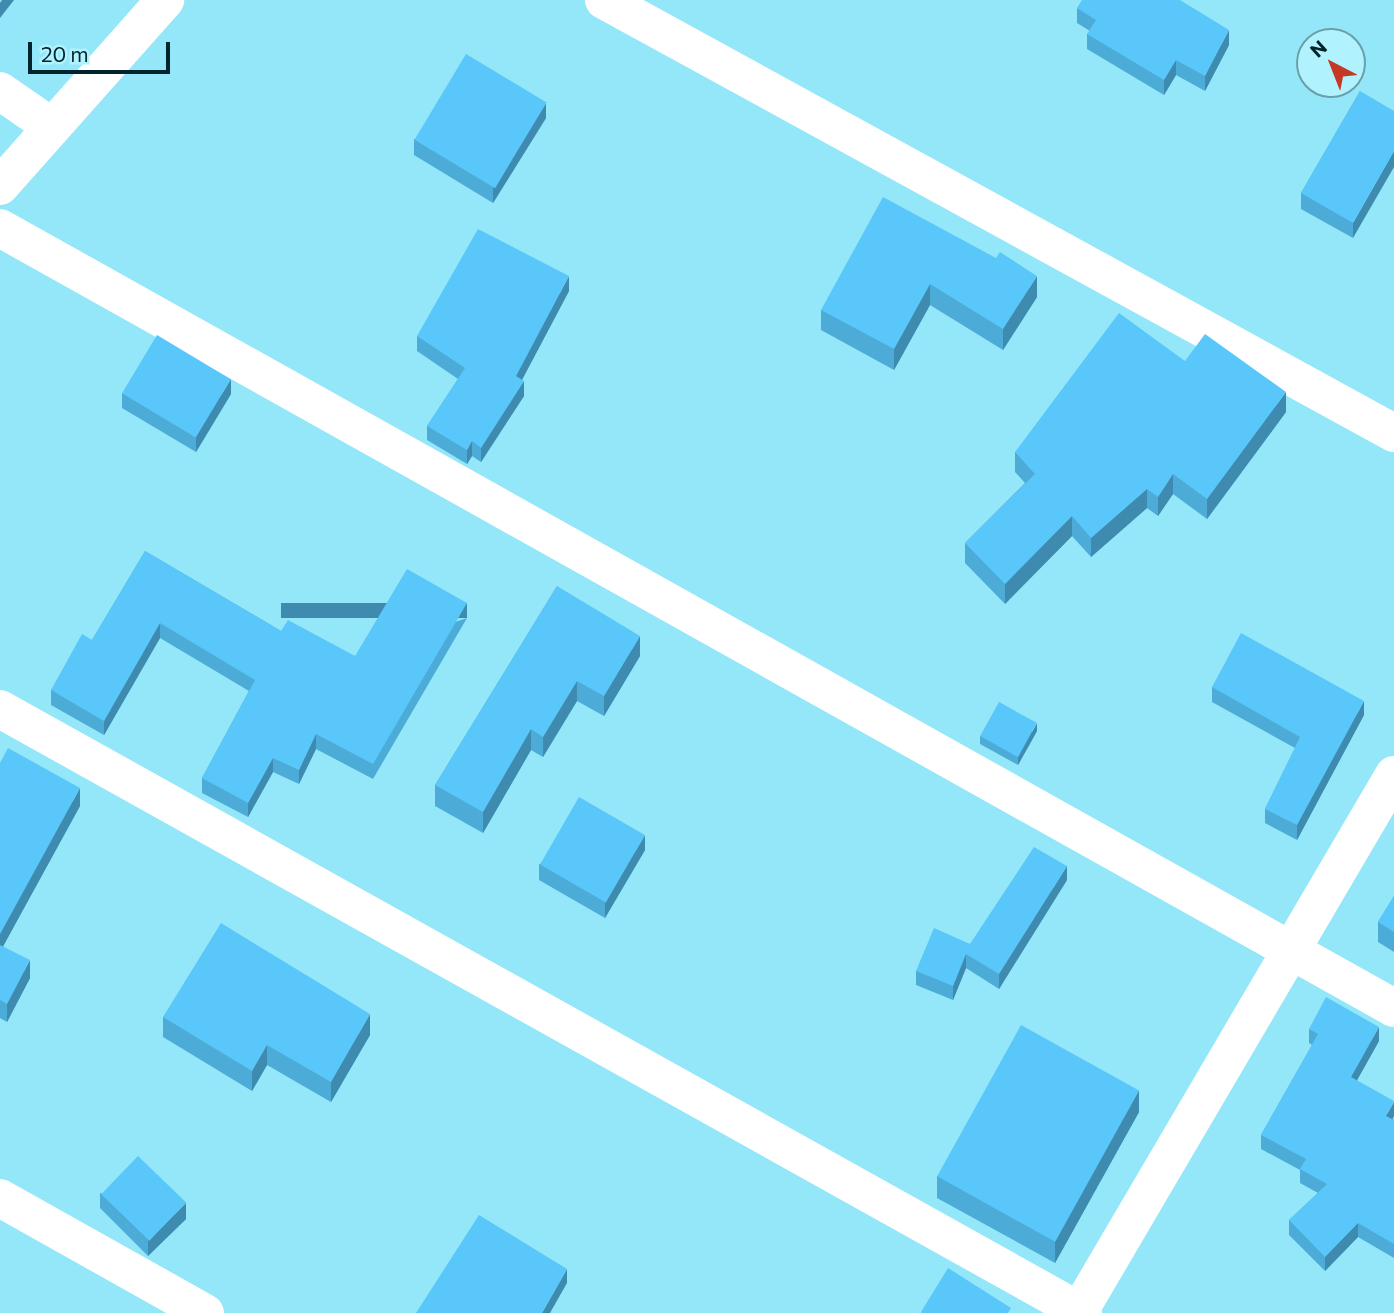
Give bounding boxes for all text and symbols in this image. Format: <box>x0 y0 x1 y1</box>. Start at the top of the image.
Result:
scale bar <box>32 28 173 72</box>
north arrow <box>1296 28 1366 98</box>
text: N <box>1305 35 1331 62</box>
text: 20 m <box>41 41 89 66</box>

